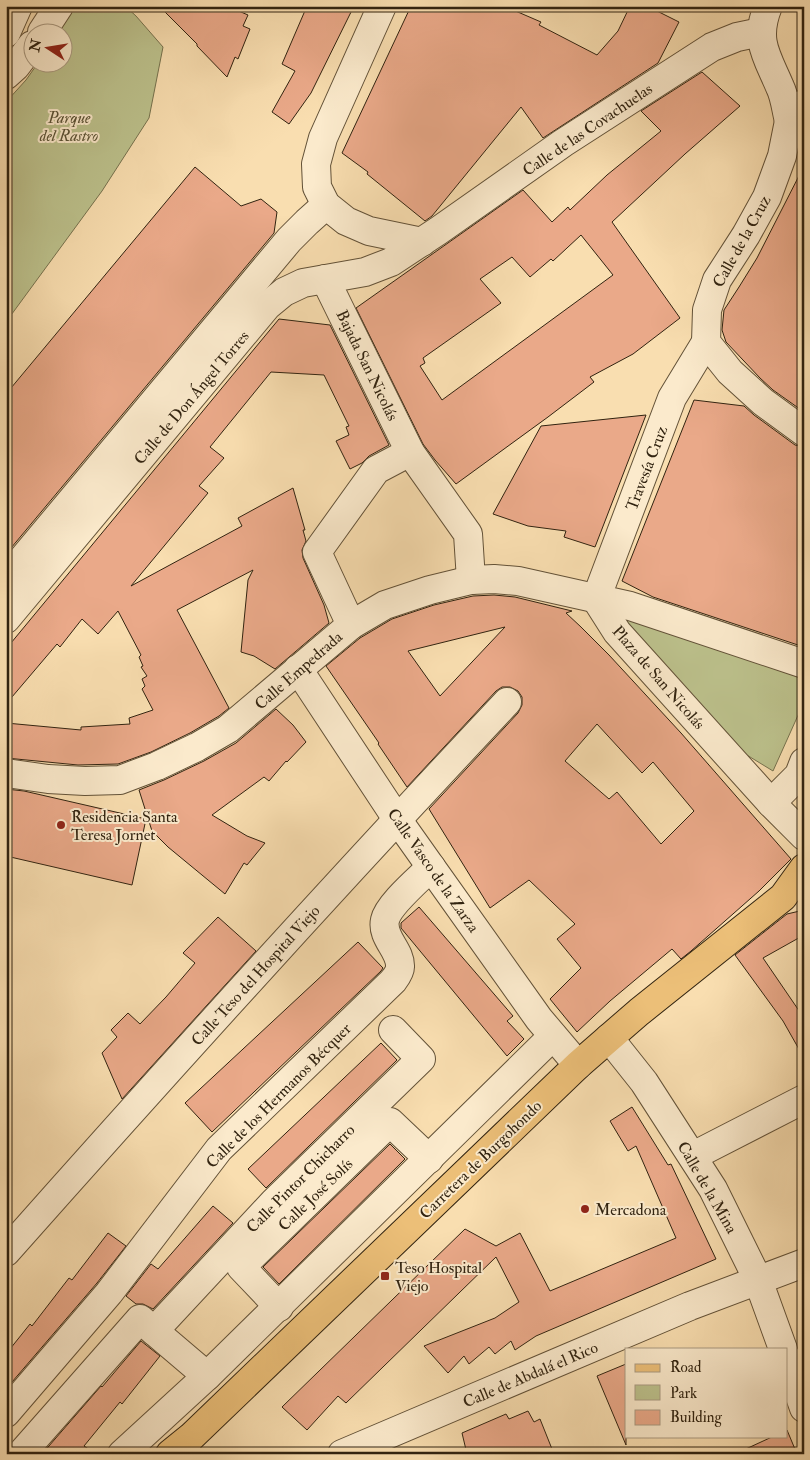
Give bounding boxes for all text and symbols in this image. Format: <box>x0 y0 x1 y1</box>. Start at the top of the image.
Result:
north arrow <box>22 22 72 72</box>
text: N <box>26 37 45 54</box>
street label: Calle de las Covachuelas <box>519 79 656 181</box>
park label: Parque del Rastro <box>39 108 99 146</box>
street label: Calle de la Cruz <box>708 192 775 291</box>
street label: Bajada San Nicolás <box>332 307 403 424</box>
street label: Calle de Don Ángel Torres <box>129 326 254 469</box>
street label: Travesía Cruz <box>622 423 672 514</box>
street label: Plaza de San Nicolás <box>608 622 709 734</box>
street label: Calle Empedrada <box>251 627 348 715</box>
street label: Calle Vasco de la Zarza <box>383 805 484 937</box>
place label: Residencia Santa Teresa Jornet <box>71 807 178 846</box>
marker: Residencia Santa Teresa Jornet <box>55 819 67 831</box>
street label: Calle Teso del Hospital Viejo <box>187 901 325 1051</box>
street label: Calle de los Hermanos Bécquer <box>202 1019 356 1172</box>
street label: Carretera de Burgohondo <box>415 1096 546 1223</box>
street label: Calle Pintor Chicharro <box>242 1120 359 1237</box>
street label: Calle de la Mina <box>673 1138 742 1237</box>
street label: Calle José Solís <box>274 1154 358 1236</box>
place label: Mercadona <box>595 1200 667 1220</box>
marker: Mercadona <box>579 1203 591 1215</box>
place label: Teso Hospital Viejo <box>395 1258 482 1296</box>
marker: Teso Hospital Viejo <box>379 1270 391 1282</box>
street label: Calle de Abdalá el Rico <box>460 1337 601 1412</box>
legend <box>625 1348 788 1438</box>
text: Road <box>670 1358 702 1377</box>
text: Park <box>670 1384 697 1403</box>
text: Building <box>670 1408 722 1427</box>

